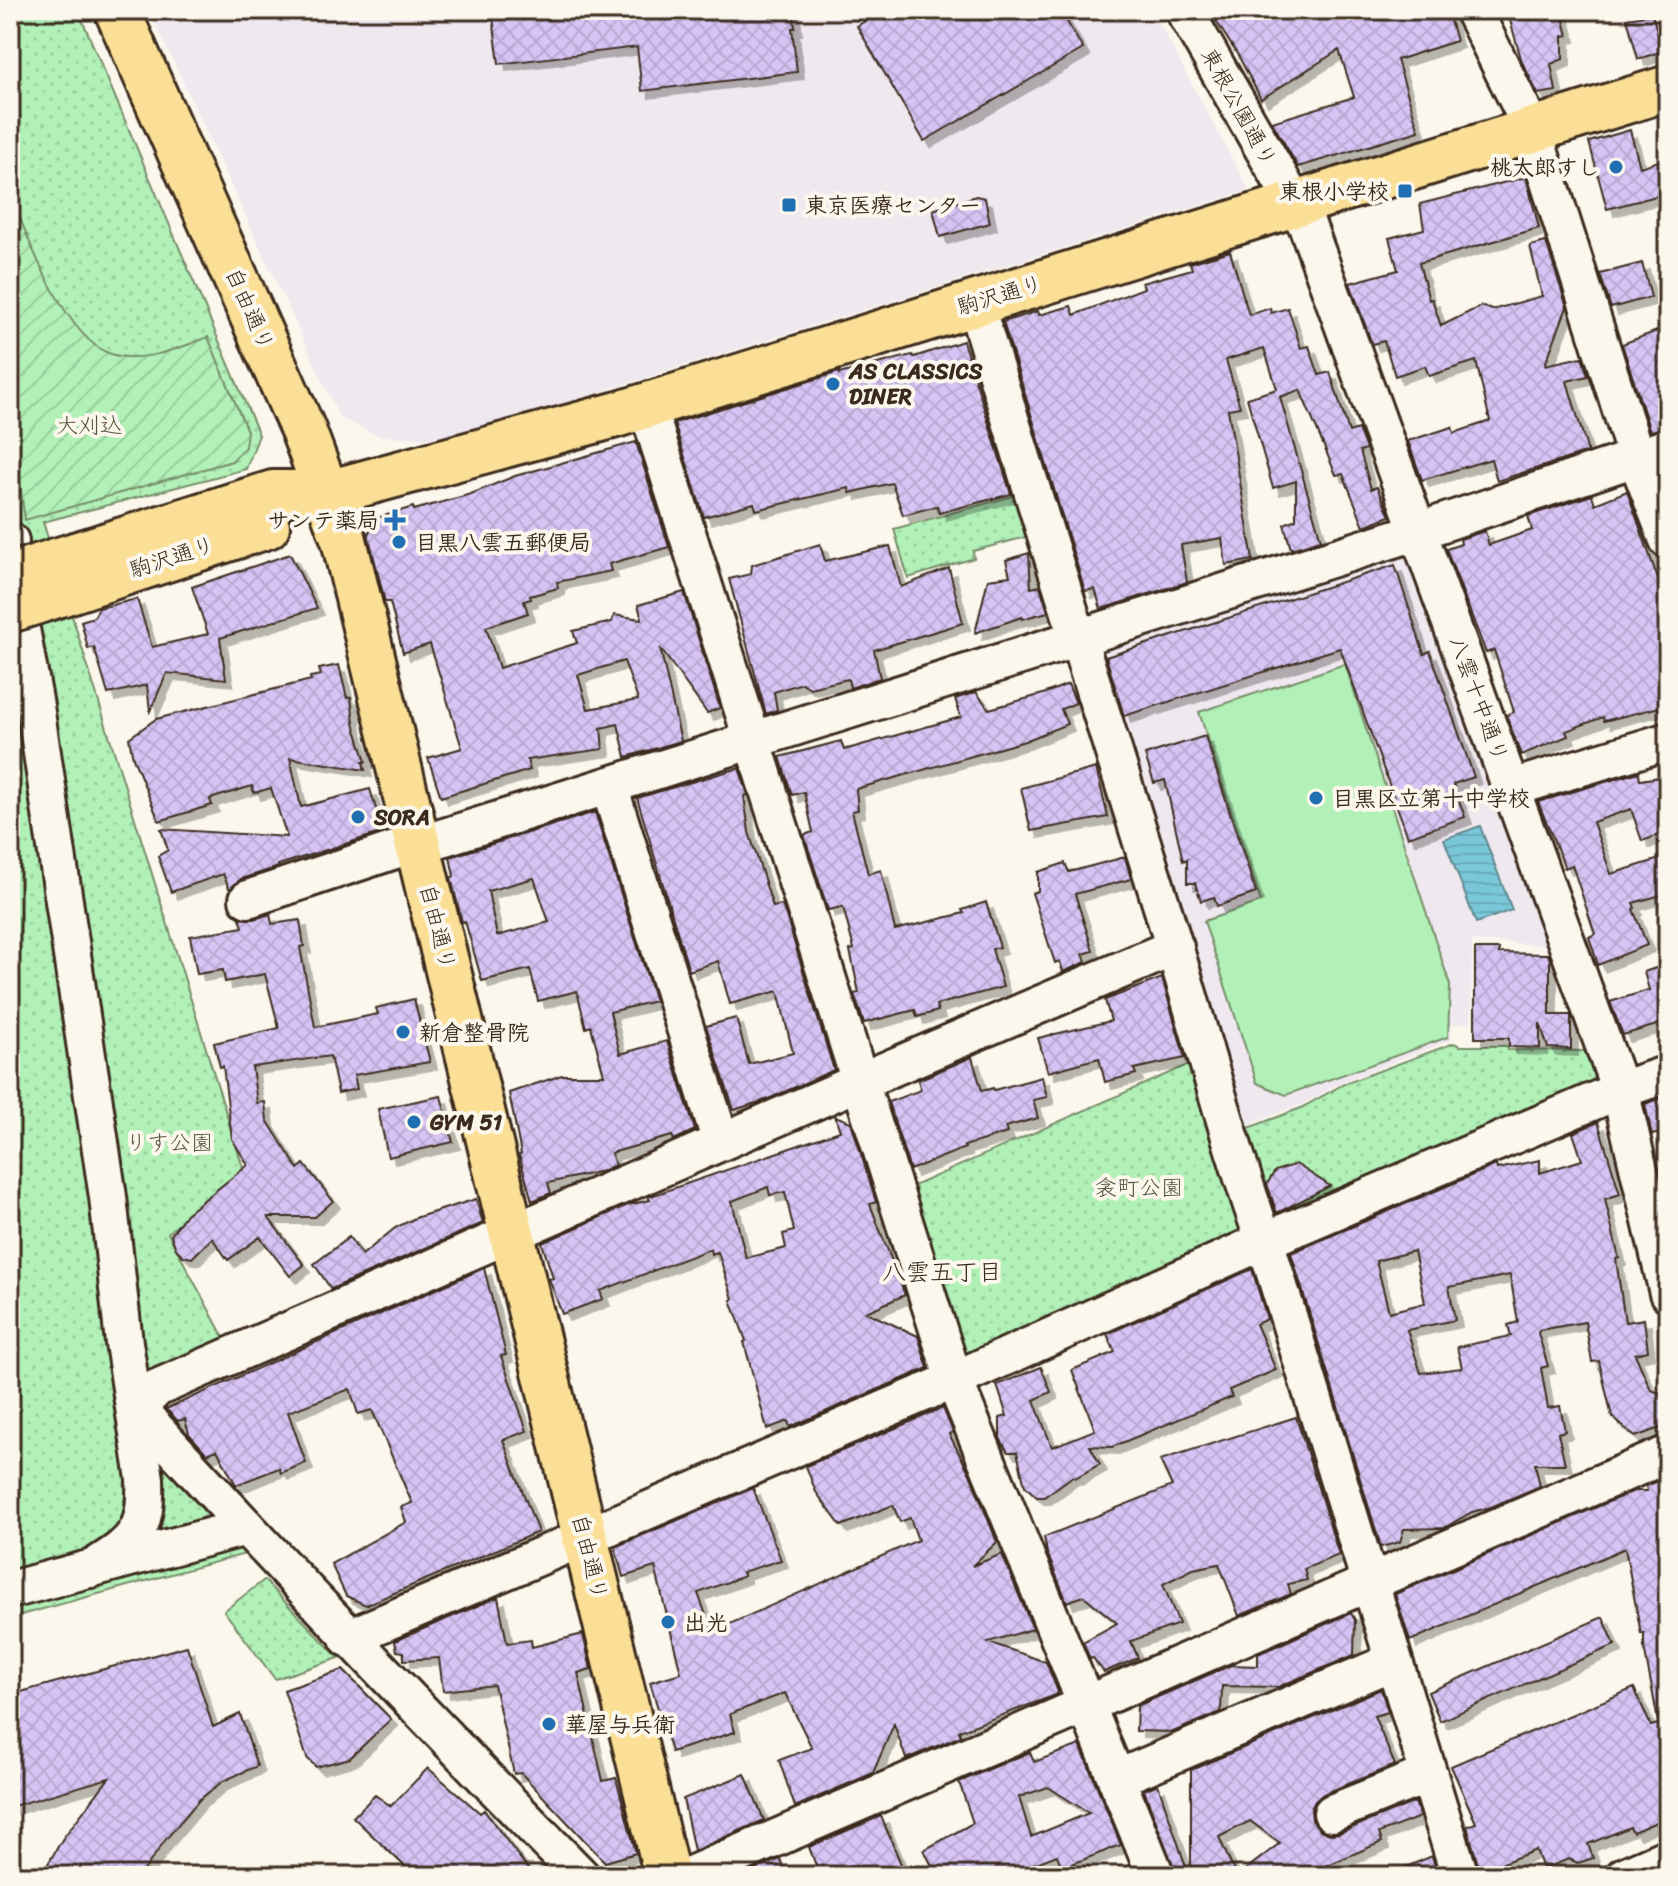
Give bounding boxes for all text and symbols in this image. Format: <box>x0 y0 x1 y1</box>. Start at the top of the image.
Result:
street label: 東根公園通り <box>1190 40 1288 174</box>
place label: 桃太郎すし <box>1490 148 1600 187</box>
marker: 桃太郎すし <box>1607 158 1625 176</box>
place label: 東根小学校 <box>1279 172 1389 211</box>
marker: 東根小学校 <box>1396 182 1414 200</box>
place label: 東京医療センター <box>805 186 981 225</box>
marker: 東京医療センター <box>780 196 798 214</box>
street label: 自由通り <box>214 261 286 357</box>
street label: 駒沢通り <box>952 263 1048 327</box>
place label: AS CLASSICS DINER <box>848 352 983 416</box>
marker: AS CLASSICS DINER <box>824 375 842 393</box>
park label: 大刈込 <box>56 406 122 445</box>
place label: サンテ薬局 <box>267 501 379 540</box>
marker: サンテ薬局 <box>386 511 404 529</box>
place label: 目黒八雲五郵便局 <box>415 523 591 562</box>
street label: 駒沢通り <box>124 525 220 589</box>
marker: 目黒八雲五郵便局 <box>390 533 408 551</box>
street label: 八雲十中通り <box>1438 630 1520 768</box>
place label: 目黒区立第十中学校 <box>1332 779 1530 818</box>
marker: 目黒区立第十中学校 <box>1307 789 1325 807</box>
place label: SORA <box>373 798 430 837</box>
marker: SORA <box>349 808 367 826</box>
street label: 自由通り <box>408 880 468 974</box>
place label: 新倉整骨院 <box>419 1013 529 1052</box>
marker: 新倉整骨院 <box>394 1023 412 1041</box>
place label: GYM 51 <box>429 1103 503 1142</box>
marker: GYM 51 <box>405 1113 423 1131</box>
park label: りす公園 <box>125 1123 213 1162</box>
park label: 衾町公園 <box>1095 1168 1183 1207</box>
district label: 八雲五丁目 <box>882 1251 1002 1293</box>
street label: 自由通り <box>560 1510 620 1604</box>
place label: 出光 <box>684 1603 728 1642</box>
marker: 出光 <box>659 1613 677 1631</box>
place label: 華屋与兵衛 <box>565 1705 675 1744</box>
marker: 華屋与兵衛 <box>540 1715 558 1733</box>

